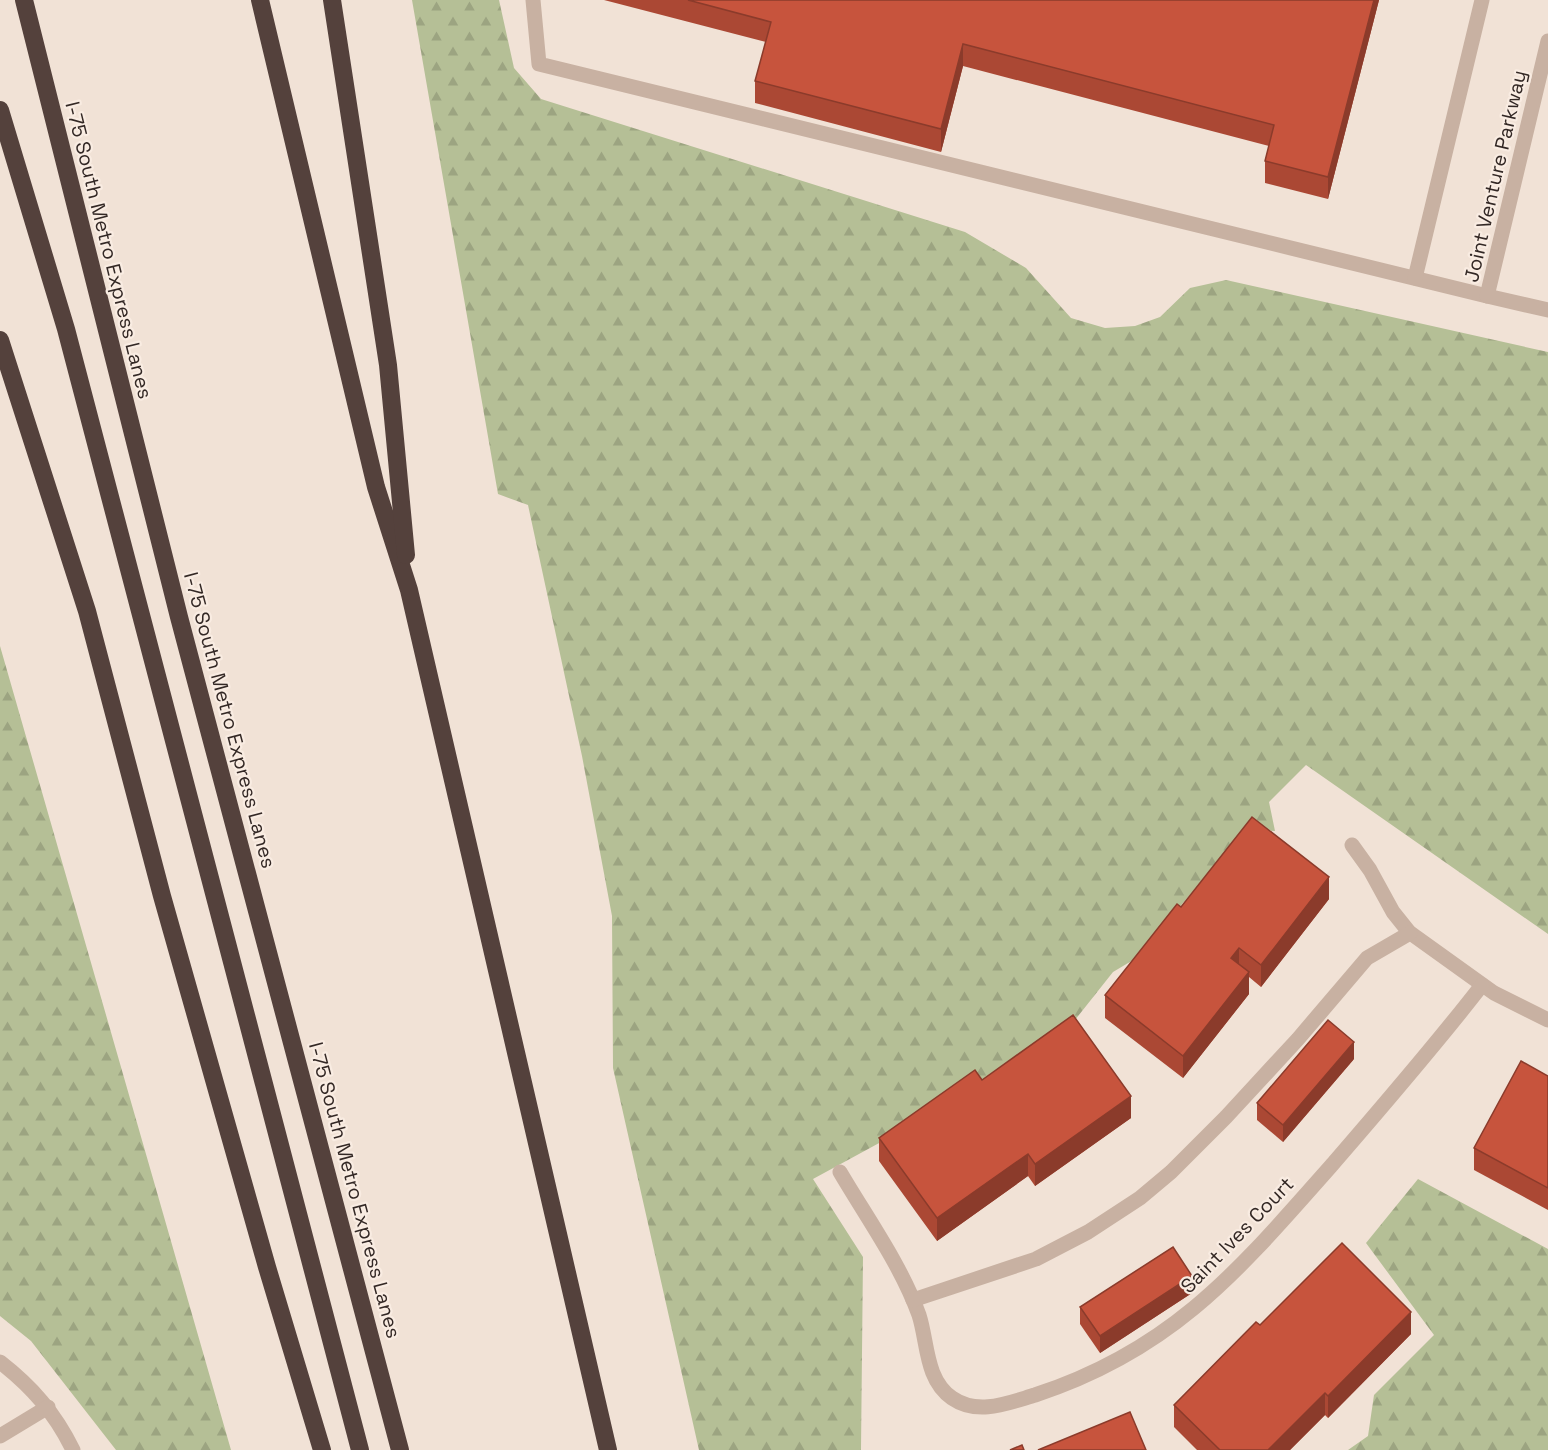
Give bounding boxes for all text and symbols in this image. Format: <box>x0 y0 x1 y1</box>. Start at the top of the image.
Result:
street label: Joint Venture Parkway <box>1458 68 1532 284</box>
street label: I-75 South Metro Express Lanes <box>59 99 159 401</box>
street label: I-75 South Metro Express Lanes <box>178 569 282 871</box>
street label: I-75 South Metro Express Lanes <box>303 1039 407 1341</box>
street label: Saint Ives Court <box>1175 1171 1299 1299</box>

